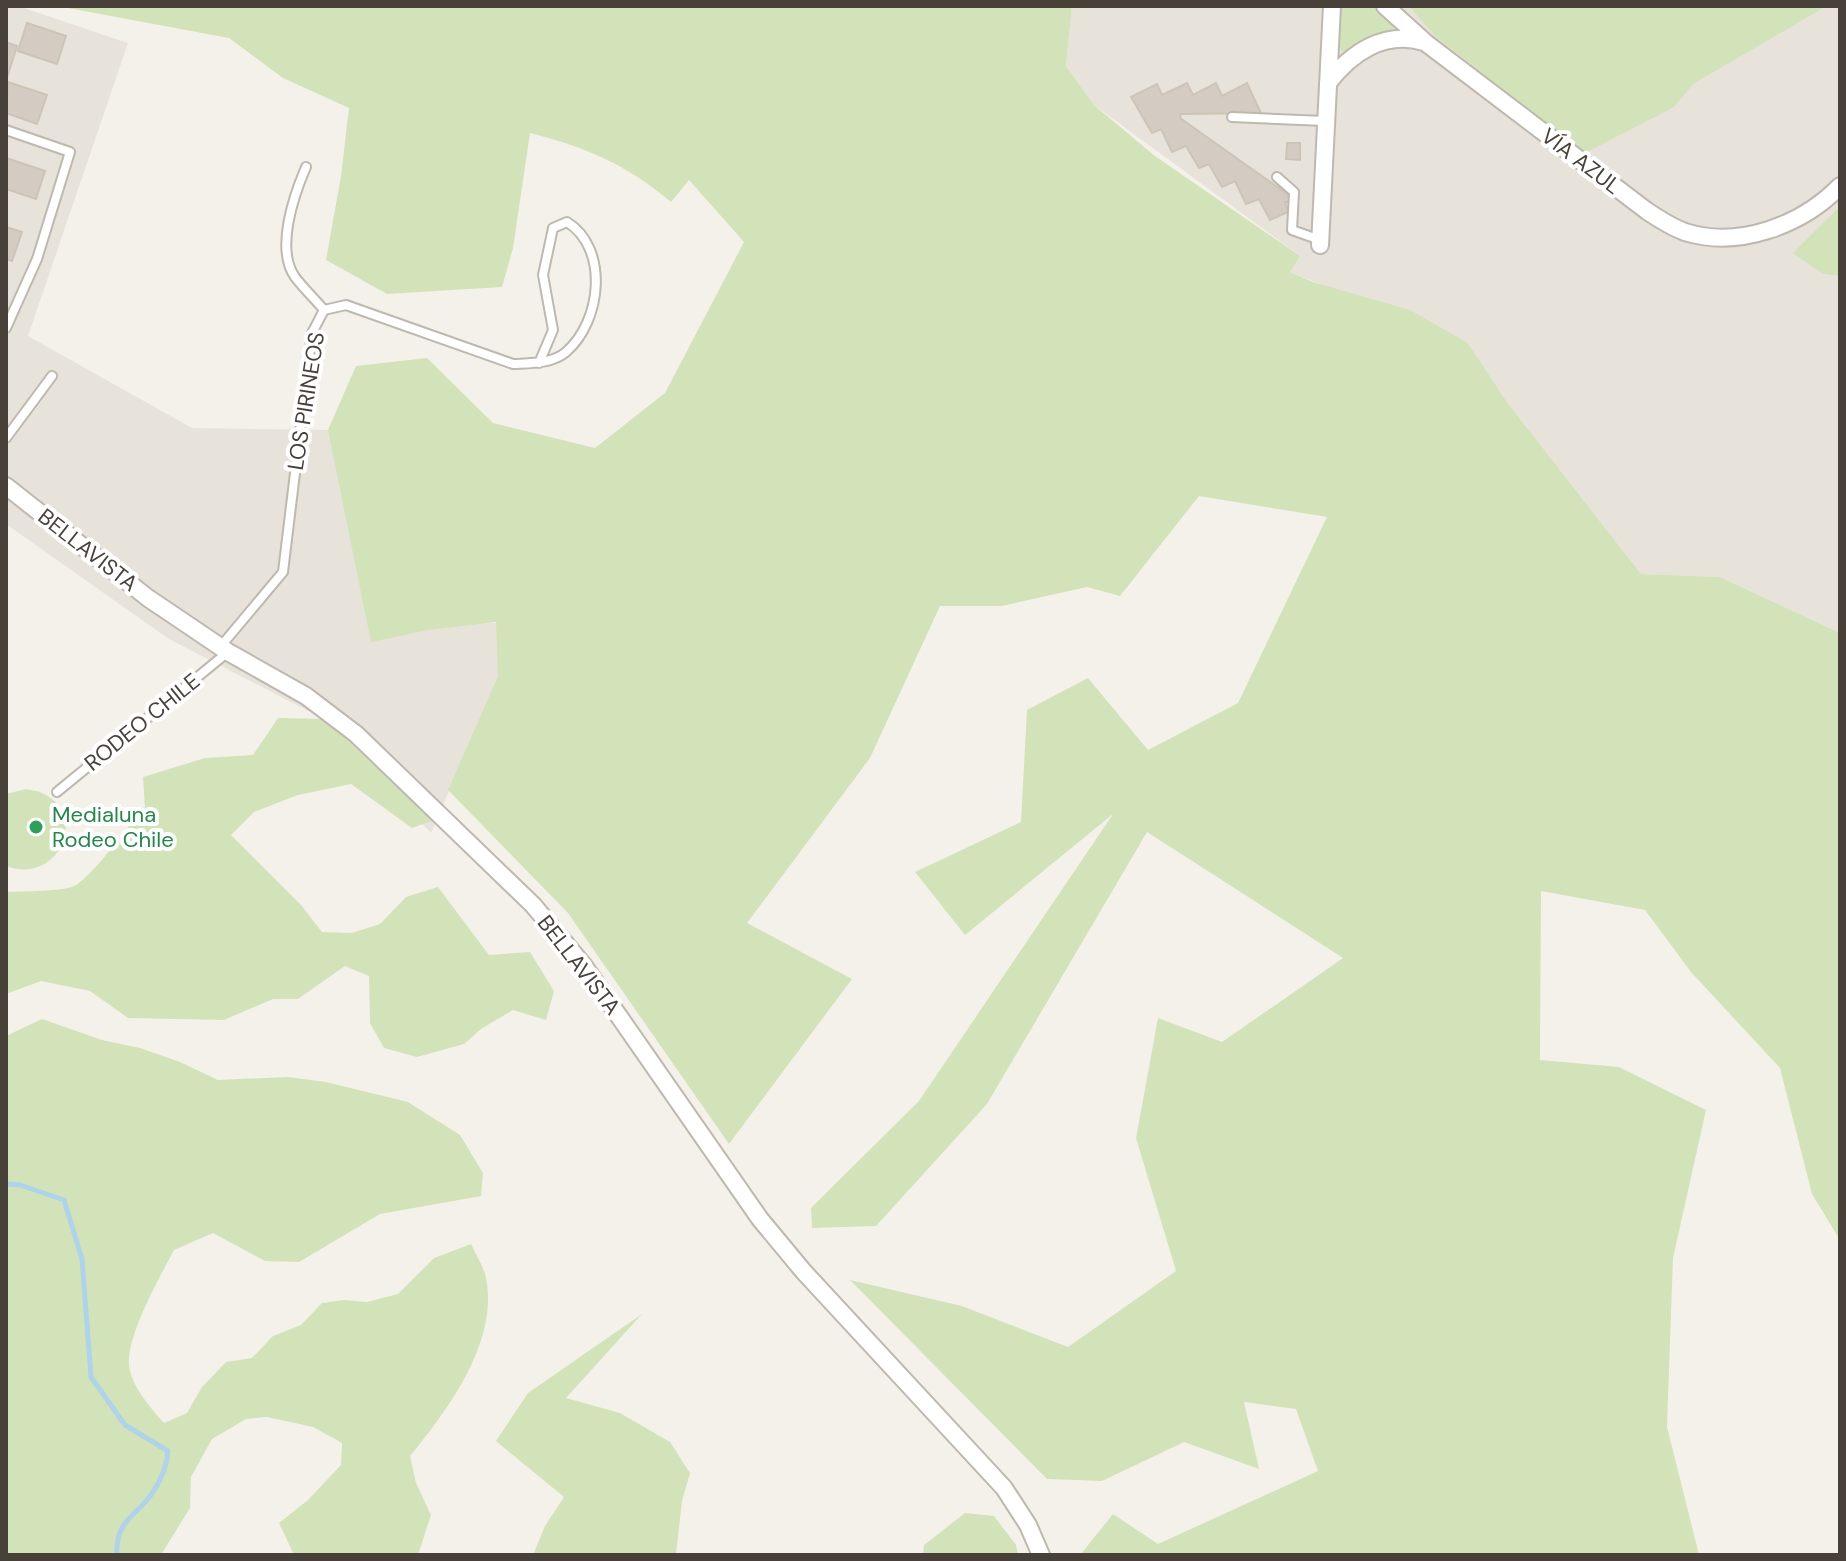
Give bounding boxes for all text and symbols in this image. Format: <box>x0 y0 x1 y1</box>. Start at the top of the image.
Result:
street label: VÍA AZUL <box>1535 121 1627 201</box>
street label: LOS PIRINEOS <box>281 330 331 472</box>
street label: BELLAVISTA <box>32 502 144 598</box>
street label: RODEO CHILE <box>78 667 206 777</box>
place label: Medialuna Rodeo Chile <box>52 800 174 854</box>
marker: Medialuna Rodeo Chile <box>27 818 45 836</box>
street label: BELLAVISTA <box>531 909 627 1021</box>

